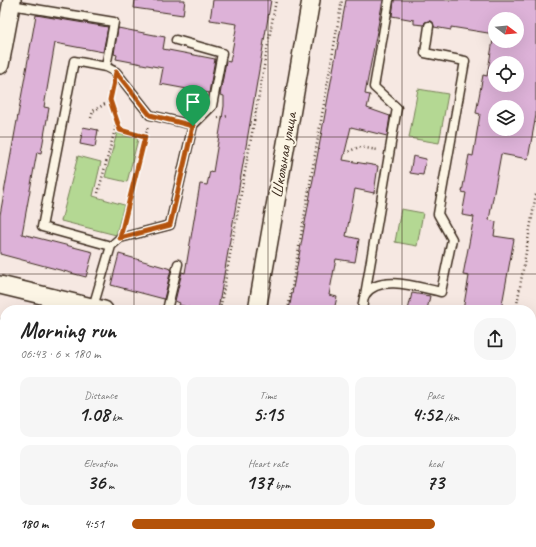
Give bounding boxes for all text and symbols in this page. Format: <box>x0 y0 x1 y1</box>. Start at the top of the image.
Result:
north arrow <box>488 12 524 48</box>
map controls <box>488 12 524 136</box>
button: locate <box>488 56 524 92</box>
pin <box>176 85 210 126</box>
icon: arrive <box>182 91 204 113</box>
button: layers <box>488 100 524 136</box>
street label: Школьная улица <box>267 109 302 199</box>
text: Morning run <box>20 317 116 345</box>
button: share <box>474 318 516 360</box>
text: 06:43 · 6 × 180 m <box>20 346 101 362</box>
text: Distance <box>84 388 117 402</box>
text: Time <box>260 388 276 402</box>
text: Pace <box>427 388 444 402</box>
text: 1.08 <box>78 402 109 427</box>
text: 5:15 <box>253 402 283 427</box>
text: 4:52 <box>411 402 442 427</box>
text: km <box>109 410 123 424</box>
text: /km <box>442 410 459 424</box>
text: Elevation <box>84 456 118 470</box>
text: Heart rate <box>248 456 288 470</box>
text: kcal <box>428 456 443 470</box>
text: 36 <box>87 470 105 495</box>
text: 137 <box>246 470 273 495</box>
text: 73 <box>426 470 444 495</box>
text: m <box>105 478 114 492</box>
text: bpm <box>273 478 290 492</box>
text: 180 m <box>20 516 48 532</box>
text: 4:51 <box>84 516 104 532</box>

